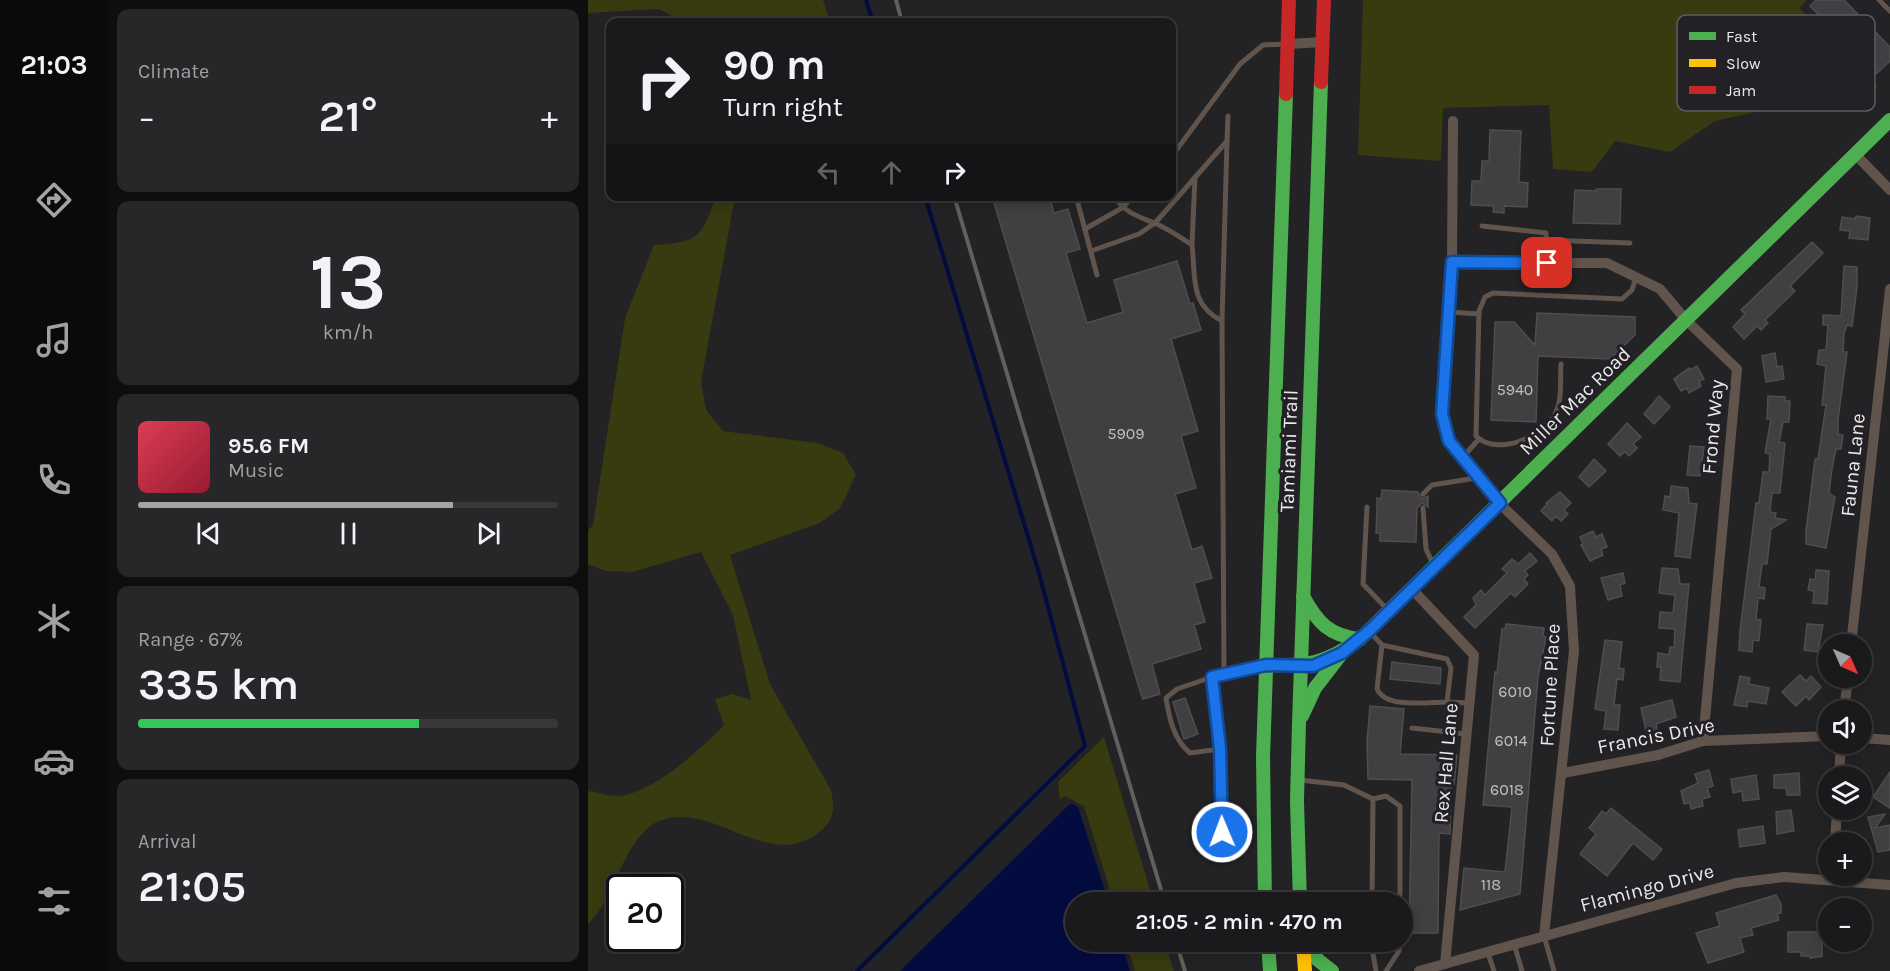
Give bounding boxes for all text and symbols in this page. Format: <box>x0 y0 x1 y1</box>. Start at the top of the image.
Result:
legend <box>1677 15 1875 111</box>
text: Fast <box>1726 27 1757 46</box>
text: 90 m <box>723 40 826 90</box>
icon: right <box>624 42 702 120</box>
text: 21:03 <box>20 49 88 81</box>
text: Slow <box>1726 54 1761 73</box>
text: Climate <box>138 60 209 83</box>
text: Jam <box>1726 81 1756 100</box>
text: 21° <box>318 90 378 142</box>
text: Turn right <box>723 91 843 123</box>
text: − <box>138 98 155 136</box>
text: + <box>541 98 558 136</box>
icon: left <box>812 156 845 189</box>
icon: ahead <box>875 156 908 189</box>
icon: right <box>938 156 971 189</box>
icon: directions <box>33 179 75 221</box>
text: 13 <box>310 236 386 328</box>
pin <box>1521 237 1572 288</box>
icon: arrive <box>1530 246 1563 279</box>
icon: music <box>33 319 75 361</box>
text: km/h <box>323 321 373 344</box>
street label: Miller Mac Road <box>1515 342 1635 460</box>
street label: Frond Way <box>1697 379 1729 475</box>
house number: 5940 <box>1497 380 1533 399</box>
street label: Tamiami Trail <box>1275 389 1303 513</box>
street label: Fauna Lane <box>1836 412 1870 518</box>
house number: 5909 <box>1107 424 1145 443</box>
text: 95.6 FM <box>228 433 309 459</box>
icon: phone <box>33 459 75 501</box>
text: Music <box>228 459 284 482</box>
icon: previous <box>192 517 225 550</box>
icon: pause <box>332 517 365 550</box>
icon: next <box>472 517 505 550</box>
icon: climate <box>33 600 75 642</box>
street label: Fortune Place <box>1535 623 1565 747</box>
text: Range · 67% <box>138 628 243 651</box>
north arrow <box>1818 634 1872 688</box>
map controls <box>1818 634 1872 952</box>
text: 335 km <box>138 658 299 710</box>
house number: 6010 <box>1498 682 1532 701</box>
button: sound <box>1818 700 1872 754</box>
street label: Rex Hall Lane <box>1429 702 1463 824</box>
street label: Francis Drive <box>1595 713 1717 759</box>
house number: 6014 <box>1495 731 1527 750</box>
icon: car <box>33 740 75 782</box>
button: layers <box>1818 766 1872 820</box>
house number: 6018 <box>1490 780 1524 799</box>
position arrow <box>1190 800 1254 864</box>
text: Arrival <box>138 830 197 853</box>
button: + <box>1818 832 1872 886</box>
street label: Flamingo Drive <box>1578 859 1716 917</box>
text: 21:05 <box>138 860 246 912</box>
speed limit sign: 20 <box>606 874 684 952</box>
house number: 118 <box>1481 875 1501 894</box>
icon: filters <box>33 880 75 922</box>
button: − <box>1818 898 1872 952</box>
text: 21:05 · 2 min · 470 m <box>1135 909 1343 935</box>

